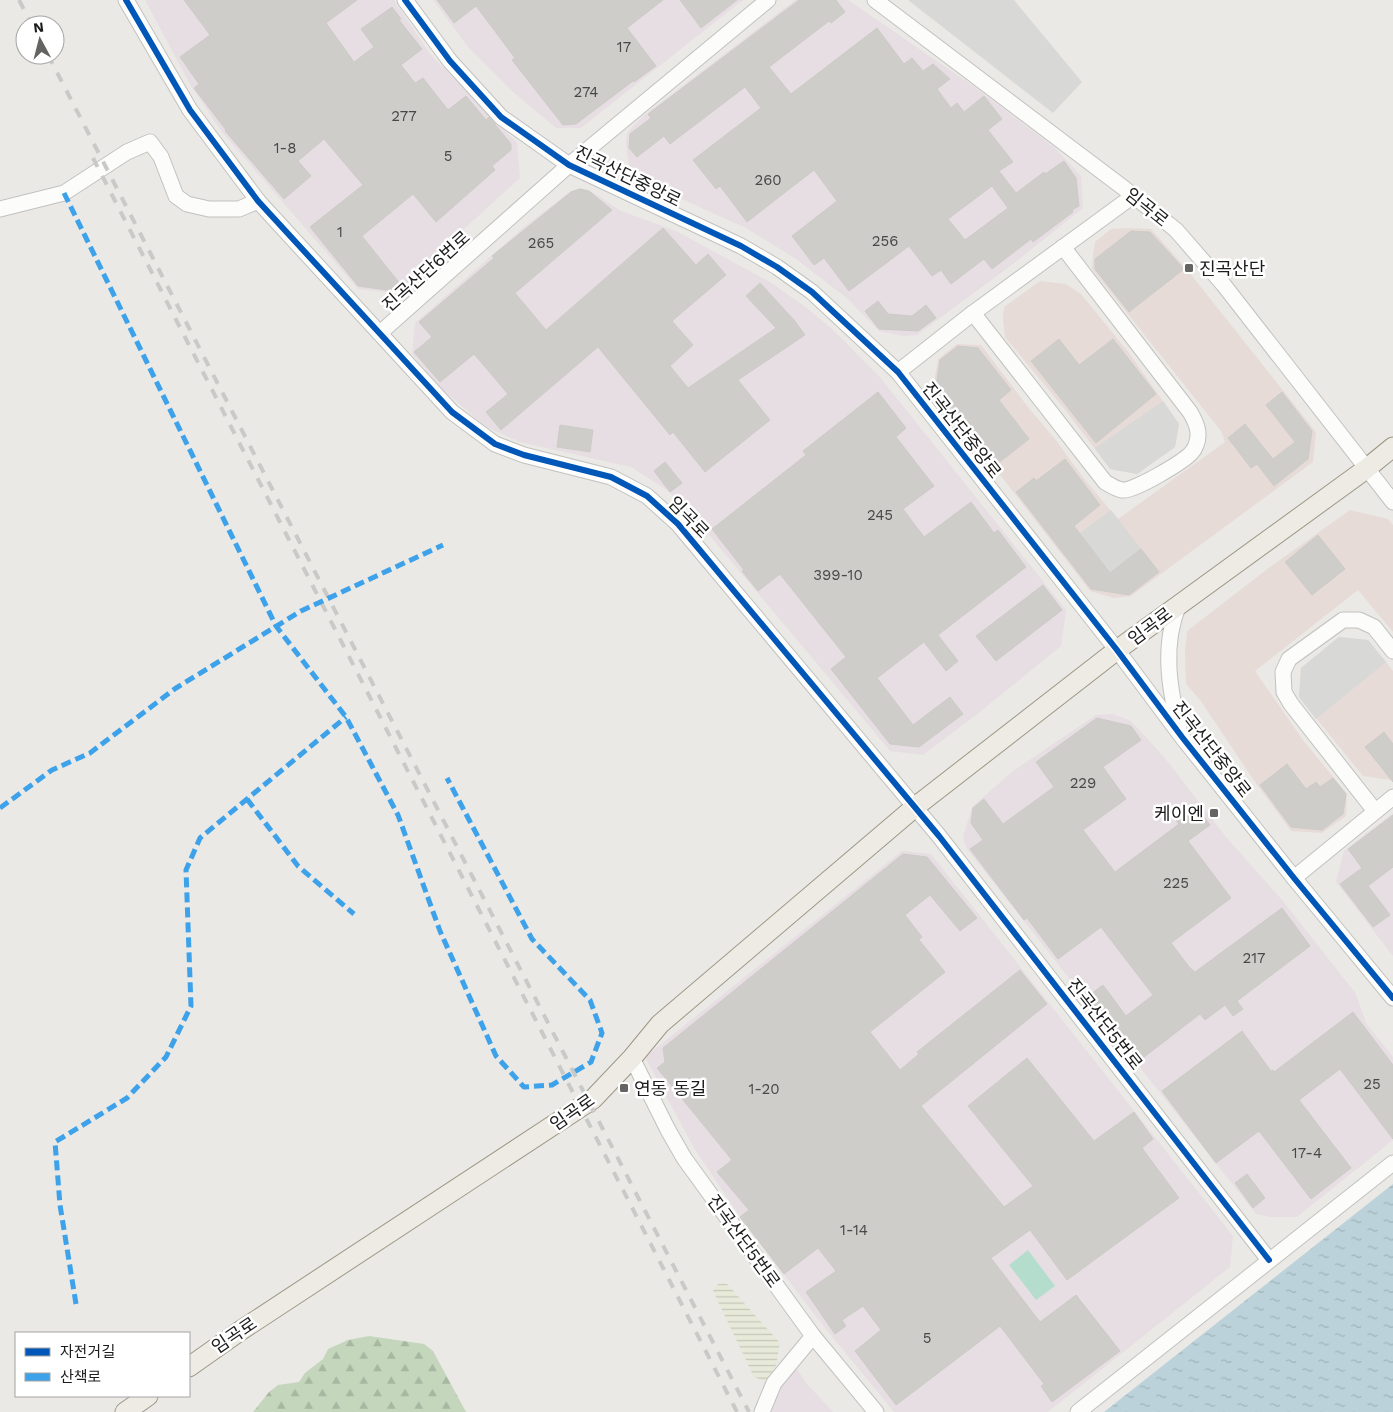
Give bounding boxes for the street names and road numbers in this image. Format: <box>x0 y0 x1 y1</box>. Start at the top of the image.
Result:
street label: 진곡산단중앙로 <box>571 141 685 211</box>
street label: 임곡로 <box>1121 183 1173 231</box>
street label: 진곡산단6번로 <box>378 226 474 316</box>
street label: 진곡산단중앙로 <box>918 378 1006 482</box>
street label: 임곡로 <box>664 492 714 542</box>
street label: 임곡로 <box>1124 603 1176 649</box>
street label: 진곡산단중앙로 <box>1168 697 1256 801</box>
street label: 진곡산단5번로 <box>1063 974 1147 1074</box>
street label: 임곡로 <box>546 1089 598 1135</box>
street label: 진곡산단5번로 <box>703 1190 785 1292</box>
street label: 임곡로 <box>208 1312 260 1358</box>

